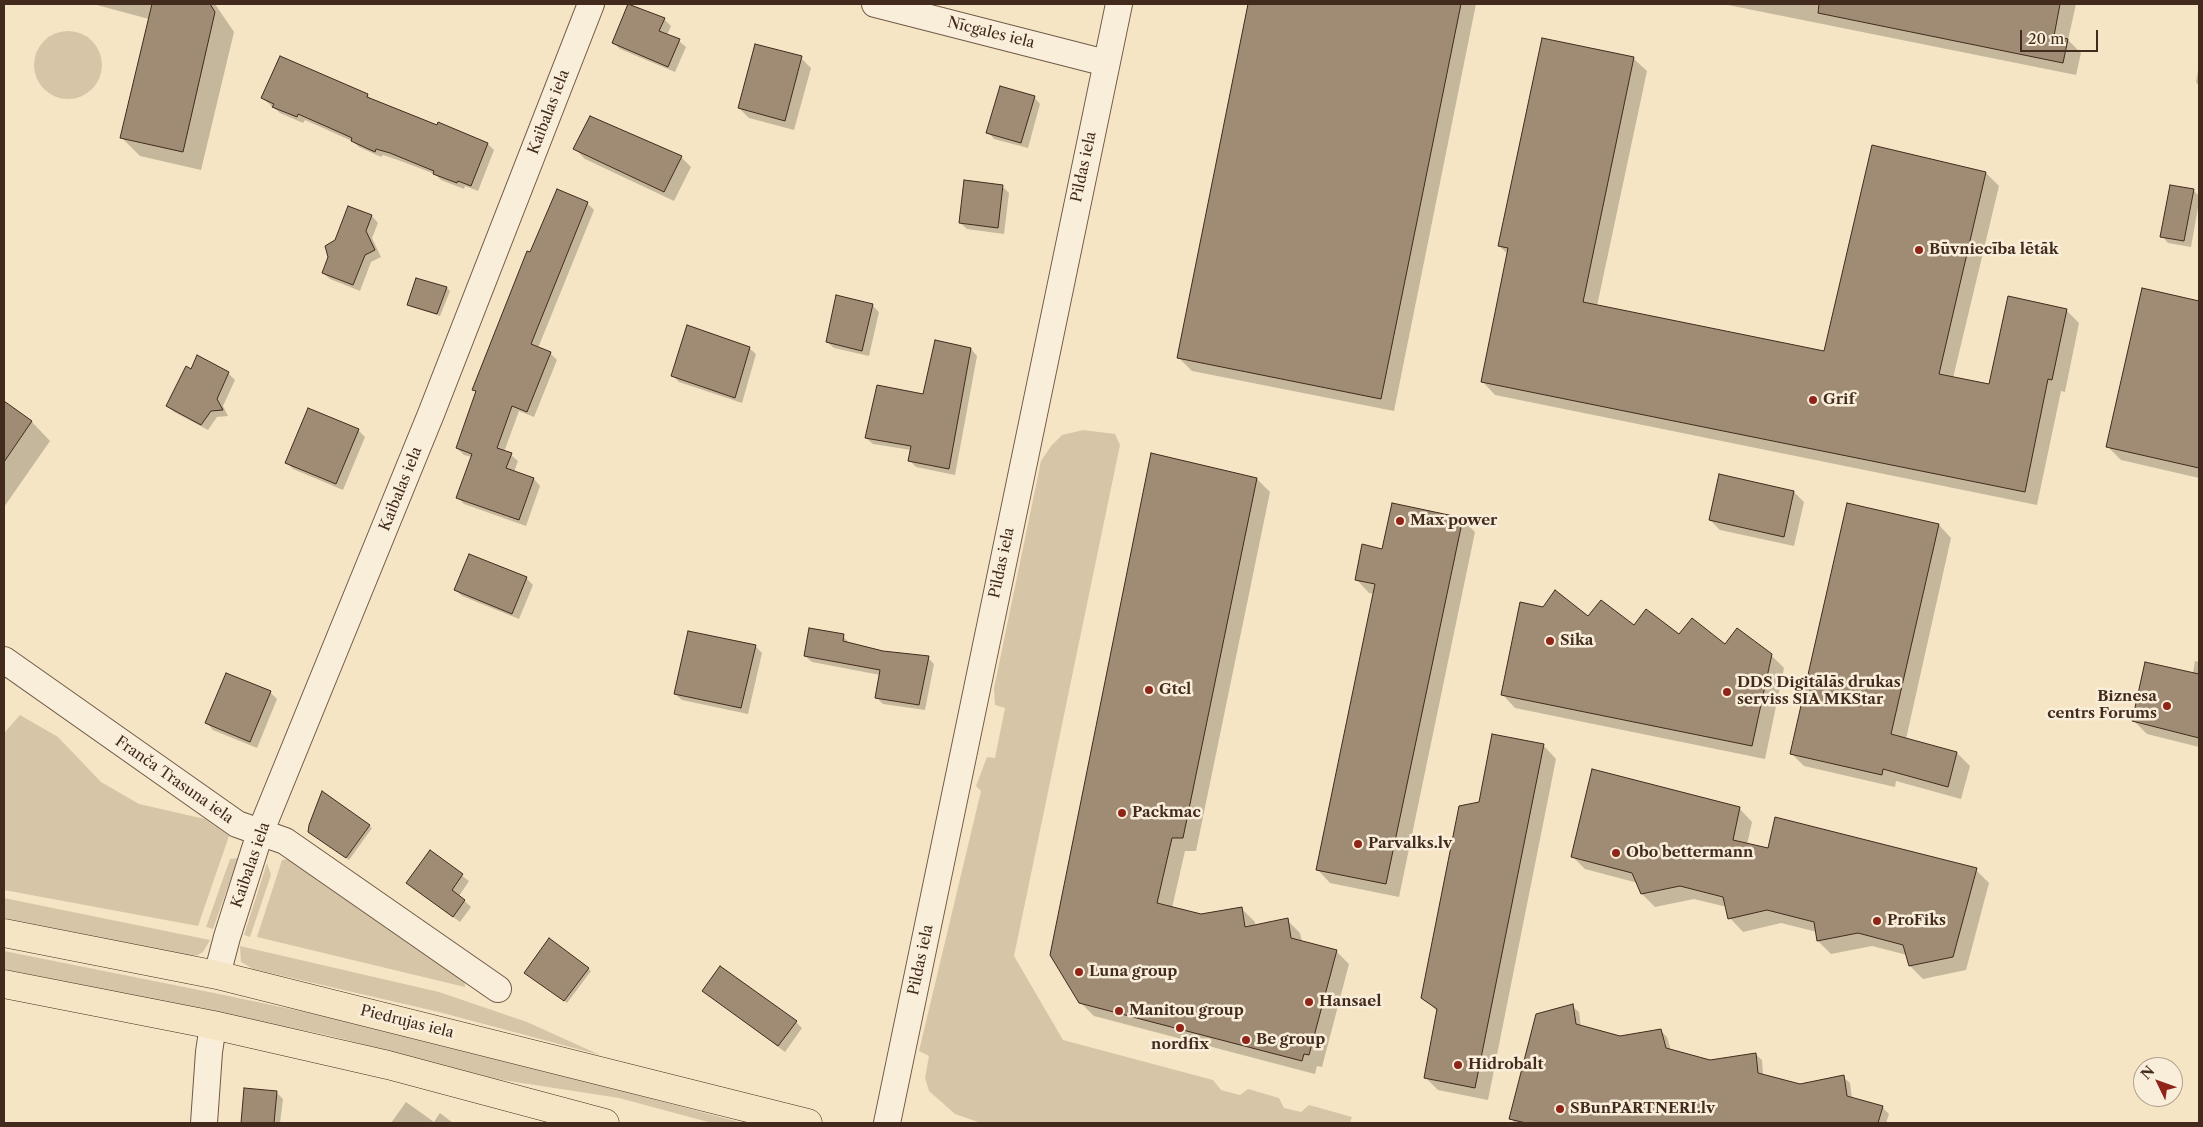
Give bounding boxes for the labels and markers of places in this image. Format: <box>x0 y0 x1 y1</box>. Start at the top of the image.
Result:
place label: Būvniecība lētāk <box>1929 241 2059 259</box>
marker: Būvniecība lētāk <box>1913 244 1925 256</box>
place label: Grif <box>1823 391 1855 409</box>
marker: Grif <box>1807 394 1819 406</box>
place label: Max power <box>1410 512 1497 530</box>
marker: Max power <box>1394 515 1406 527</box>
place label: Sika <box>1560 632 1593 650</box>
marker: Sika <box>1544 635 1556 647</box>
place label: DDS Digitālās drukas serviss SIA MKStar <box>1737 674 1901 709</box>
place label: Gtcl <box>1159 681 1191 699</box>
marker: Gtcl <box>1143 684 1155 696</box>
marker: DDS Digitālās drukas serviss SIA MKStar <box>1721 686 1733 698</box>
place label: Biznesa centrs Forums <box>2047 688 2157 723</box>
marker: Biznesa centrs Forums <box>2161 700 2173 712</box>
place label: Packmac <box>1132 804 1201 822</box>
marker: Packmac <box>1116 807 1128 819</box>
place label: Parvalks.lv <box>1368 835 1452 853</box>
marker: Parvalks.lv <box>1352 838 1364 850</box>
place label: Obo bettermann <box>1626 844 1753 862</box>
marker: Obo bettermann <box>1610 847 1622 859</box>
place label: ProFiks <box>1887 912 1946 930</box>
marker: ProFiks <box>1871 915 1883 927</box>
place label: Luna group <box>1089 963 1177 981</box>
marker: Luna group <box>1073 966 1085 978</box>
place label: Hansael <box>1319 993 1381 1011</box>
marker: Hansael <box>1303 996 1315 1008</box>
place label: Manitou group <box>1129 1002 1244 1020</box>
marker: Manitou group <box>1113 1005 1125 1017</box>
marker: nordfix <box>1174 1022 1186 1034</box>
place label: Be group <box>1256 1031 1325 1049</box>
marker: Be group <box>1240 1034 1252 1046</box>
place label: nordfix <box>1151 1036 1209 1054</box>
place label: Hidrobalt <box>1468 1056 1544 1074</box>
marker: Hidrobalt <box>1452 1059 1464 1071</box>
place label: SBunPARTNERI.lv <box>1570 1100 1715 1118</box>
marker: SBunPARTNERI.lv <box>1554 1103 1566 1115</box>

